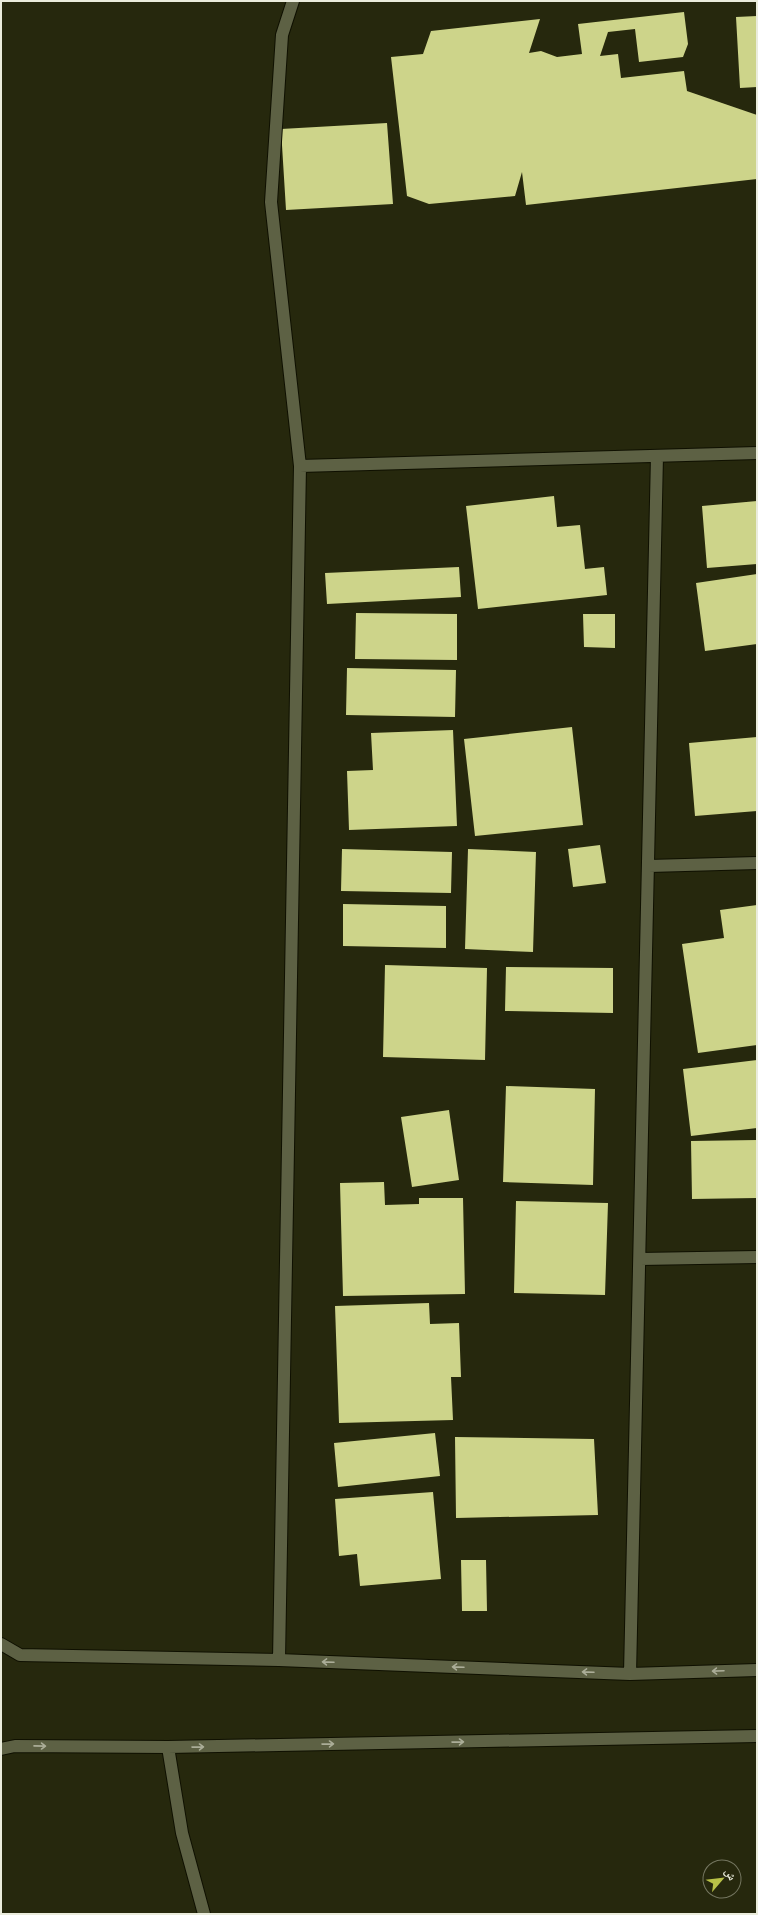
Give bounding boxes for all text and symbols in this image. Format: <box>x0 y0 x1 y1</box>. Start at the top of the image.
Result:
one-way arrow <box>322 1658 335 1666</box>
one-way arrow <box>452 1663 465 1671</box>
one-way arrow <box>712 1667 725 1675</box>
one-way arrow <box>582 1668 595 1676</box>
one-way arrow <box>451 1738 464 1746</box>
one-way arrow <box>321 1740 334 1748</box>
one-way arrow <box>33 1742 46 1750</box>
one-way arrow <box>191 1743 204 1751</box>
north arrow <box>702 1859 742 1899</box>
text: ش <box>721 1866 739 1884</box>

